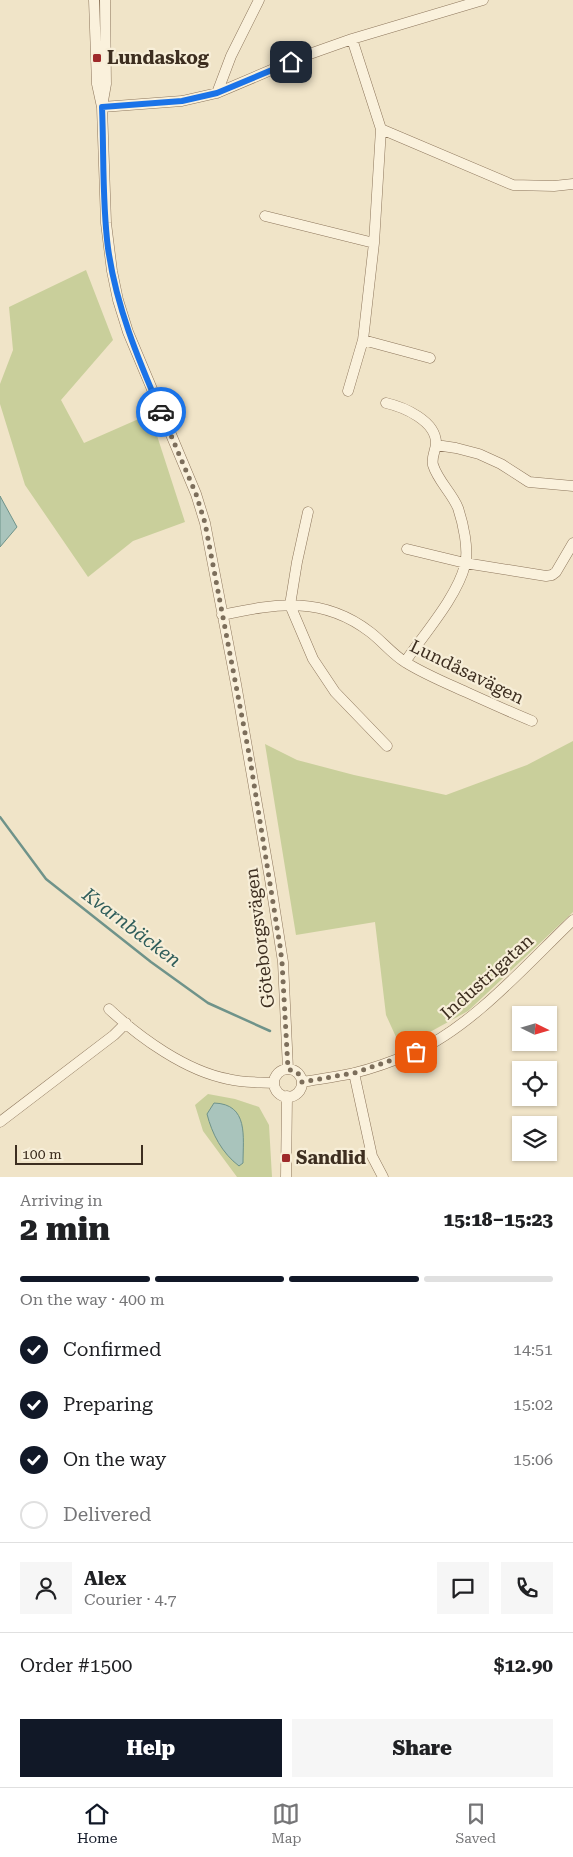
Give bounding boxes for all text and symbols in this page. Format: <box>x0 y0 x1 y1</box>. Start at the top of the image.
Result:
pin <box>270 41 312 83</box>
place label: Lundaskog <box>107 47 210 68</box>
icon: home <box>277 48 305 76</box>
marker: Lundaskog <box>91 52 103 64</box>
courier <box>136 387 186 437</box>
icon: car <box>147 398 175 426</box>
street label: Lundåsavägen <box>407 635 528 708</box>
street label: Göteborgsvägen <box>240 866 279 1009</box>
water label: Kvarnbäcken <box>77 882 186 972</box>
street label: Industrigatan <box>436 929 537 1024</box>
north arrow <box>512 1006 558 1051</box>
map controls <box>512 1006 557 1161</box>
pin <box>395 1031 437 1073</box>
icon: bag <box>402 1038 430 1066</box>
button: locate <box>512 1061 557 1106</box>
button: layers <box>512 1116 557 1161</box>
scale bar <box>15 1142 142 1165</box>
text: 100 m <box>22 1146 62 1162</box>
place label: Sandlid <box>296 1147 366 1168</box>
marker: Sandlid <box>280 1152 292 1164</box>
text: Arriving in <box>20 1191 103 1210</box>
text: 15:18–15:23 <box>444 1208 553 1231</box>
text: 2 min <box>20 1210 110 1248</box>
text: On the way · 400 m <box>20 1290 165 1309</box>
icon: check <box>20 1336 48 1364</box>
text: Confirmed <box>63 1338 161 1361</box>
text: 14:51 <box>513 1340 553 1359</box>
icon: check <box>20 1391 48 1419</box>
text: Preparing <box>63 1393 153 1416</box>
text: 15:02 <box>513 1395 553 1414</box>
icon: check <box>20 1446 48 1474</box>
text: On the way <box>63 1448 166 1471</box>
text: 15:06 <box>513 1450 553 1469</box>
text: Delivered <box>63 1503 151 1526</box>
button: person <box>20 1562 72 1614</box>
button: chat <box>437 1562 489 1614</box>
button: phone <box>501 1562 553 1614</box>
text: Alex <box>84 1567 126 1590</box>
text: Courier · 4.7 <box>84 1590 177 1609</box>
text: Order #1500 <box>20 1654 132 1677</box>
text: $12.90 <box>494 1654 553 1677</box>
button: Help <box>20 1719 282 1777</box>
button: Share <box>292 1719 553 1777</box>
tab: Home <box>77 1800 118 1846</box>
tab: Map <box>272 1800 301 1846</box>
tab: Saved <box>455 1800 496 1846</box>

